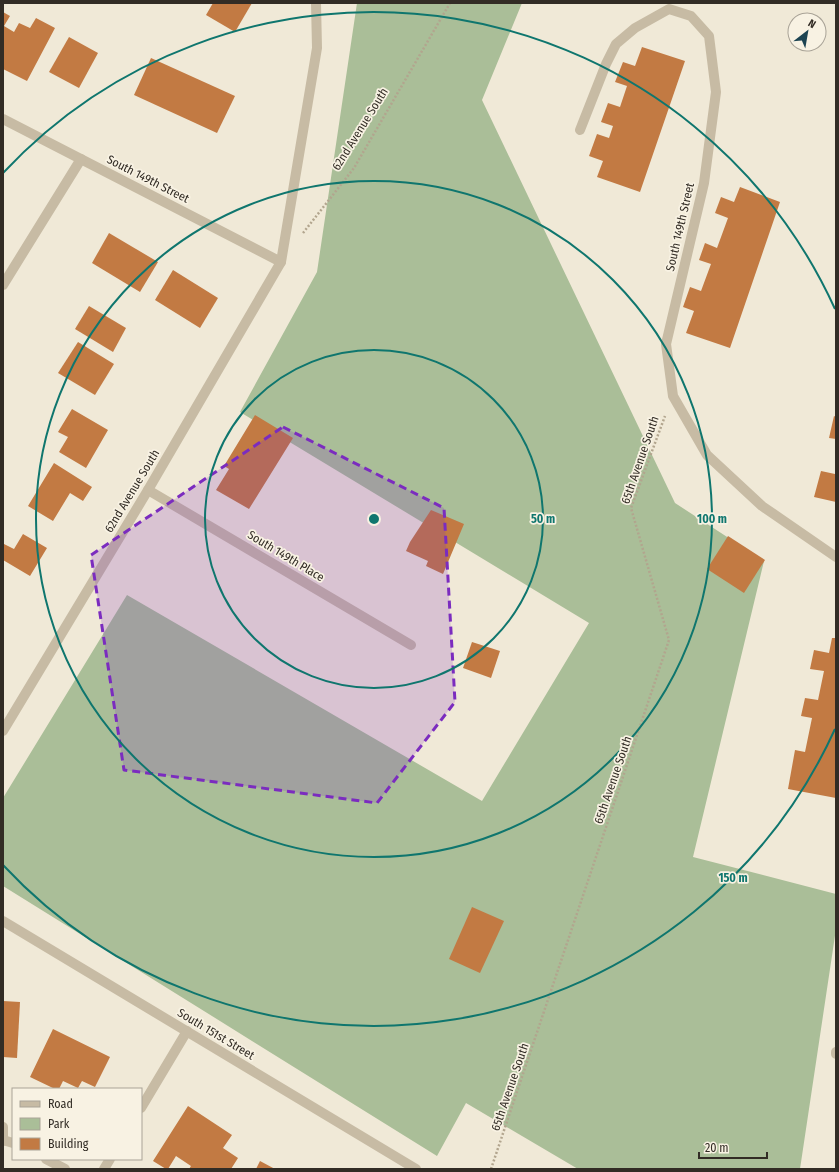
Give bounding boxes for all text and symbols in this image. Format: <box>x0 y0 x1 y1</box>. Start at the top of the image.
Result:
north arrow <box>787 12 827 52</box>
text: N <box>806 17 818 31</box>
street label: 62nd Avenue South <box>329 85 391 173</box>
street label: South 149th Street <box>105 152 191 206</box>
street label: South 149th Street <box>663 181 697 273</box>
street label: 65th Avenue South <box>618 414 662 506</box>
street label: 62nd Avenue South <box>102 447 162 535</box>
centre of rings <box>367 512 381 526</box>
text: 50 m <box>531 512 555 526</box>
text: 100 m <box>697 512 727 526</box>
street label: South 149th Place <box>245 528 327 584</box>
street label: 65th Avenue South <box>591 734 635 826</box>
text: 150 m <box>718 871 748 885</box>
street label: South 151st Street <box>175 1006 257 1063</box>
street label: 65th Avenue South <box>488 1041 532 1133</box>
legend <box>12 1088 142 1160</box>
text: Road <box>48 1097 73 1111</box>
text: Park <box>48 1117 70 1131</box>
scale bar <box>699 1134 767 1160</box>
text: Building <box>48 1137 89 1151</box>
text: 20 m <box>705 1141 729 1155</box>

